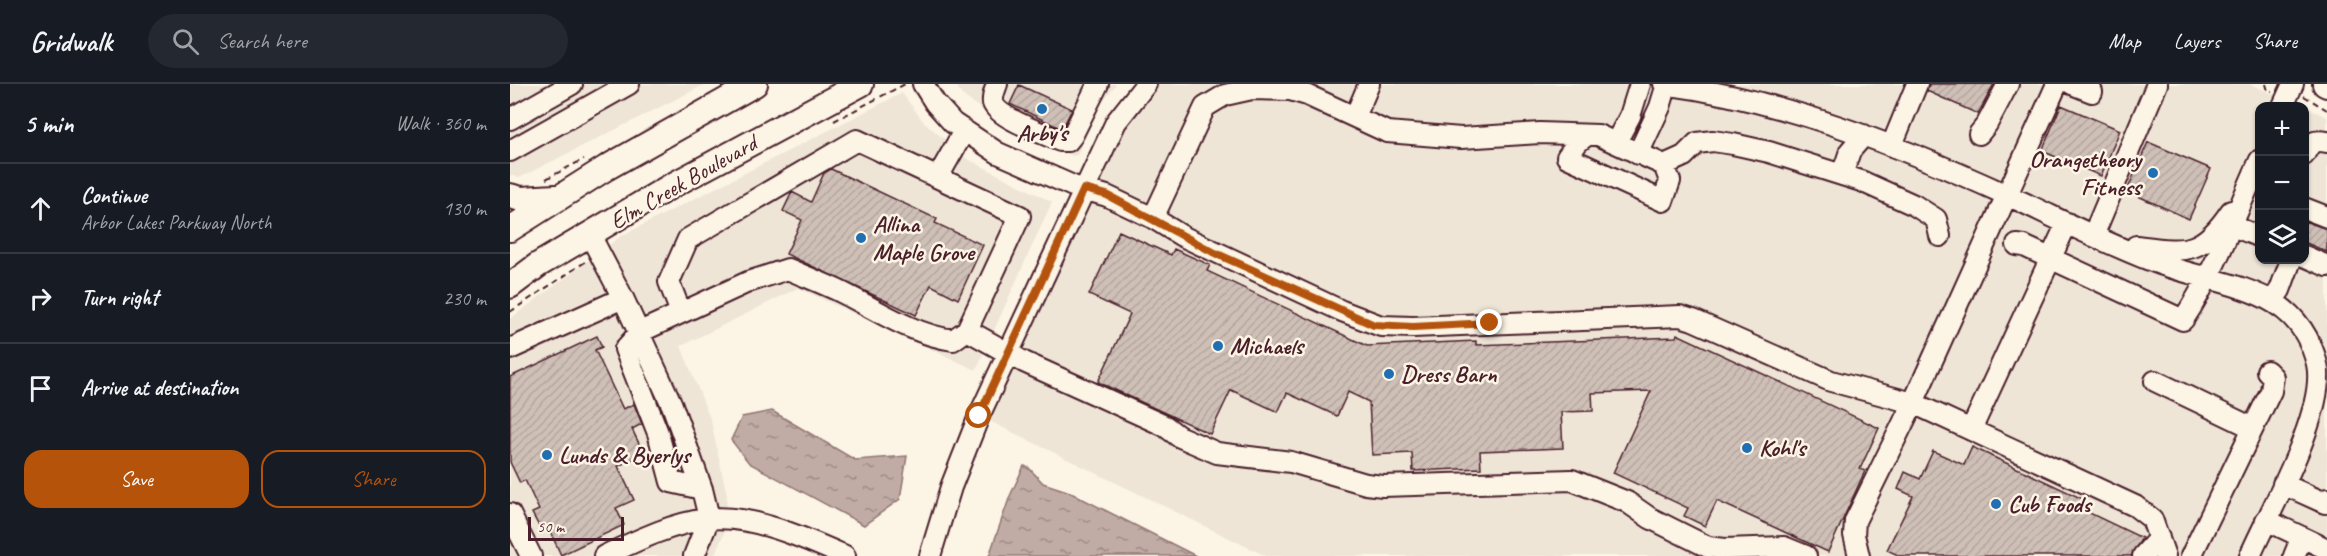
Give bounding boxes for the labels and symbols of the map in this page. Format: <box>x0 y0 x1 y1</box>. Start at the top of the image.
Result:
marker: Arby's <box>1035 102 1049 116</box>
place label: Arby's <box>1017 118 1070 148</box>
street label: Elm Creek Boulevard <box>604 126 765 236</box>
place label: Orangetheory Fitness <box>2029 144 2144 202</box>
marker: Orangetheory Fitness <box>2146 166 2160 180</box>
place label: Allina Maple Grove <box>873 209 976 267</box>
marker: Allina Maple Grove <box>854 231 868 245</box>
route end <box>1476 309 1502 335</box>
place label: Michaels <box>1230 331 1305 361</box>
marker: Michaels <box>1211 339 1225 353</box>
place label: Dress Barn <box>1401 359 1498 389</box>
marker: Dress Barn <box>1382 367 1396 381</box>
route start <box>965 402 991 428</box>
place label: Kohl's <box>1759 433 1808 463</box>
place label: Lunds & Byerlys <box>559 440 692 470</box>
marker: Kohl's <box>1740 441 1754 455</box>
marker: Lunds & Byerlys <box>540 448 554 462</box>
place label: Cub Foods <box>2008 489 2093 519</box>
marker: Cub Foods <box>1989 497 2003 511</box>
scale bar <box>528 514 624 542</box>

